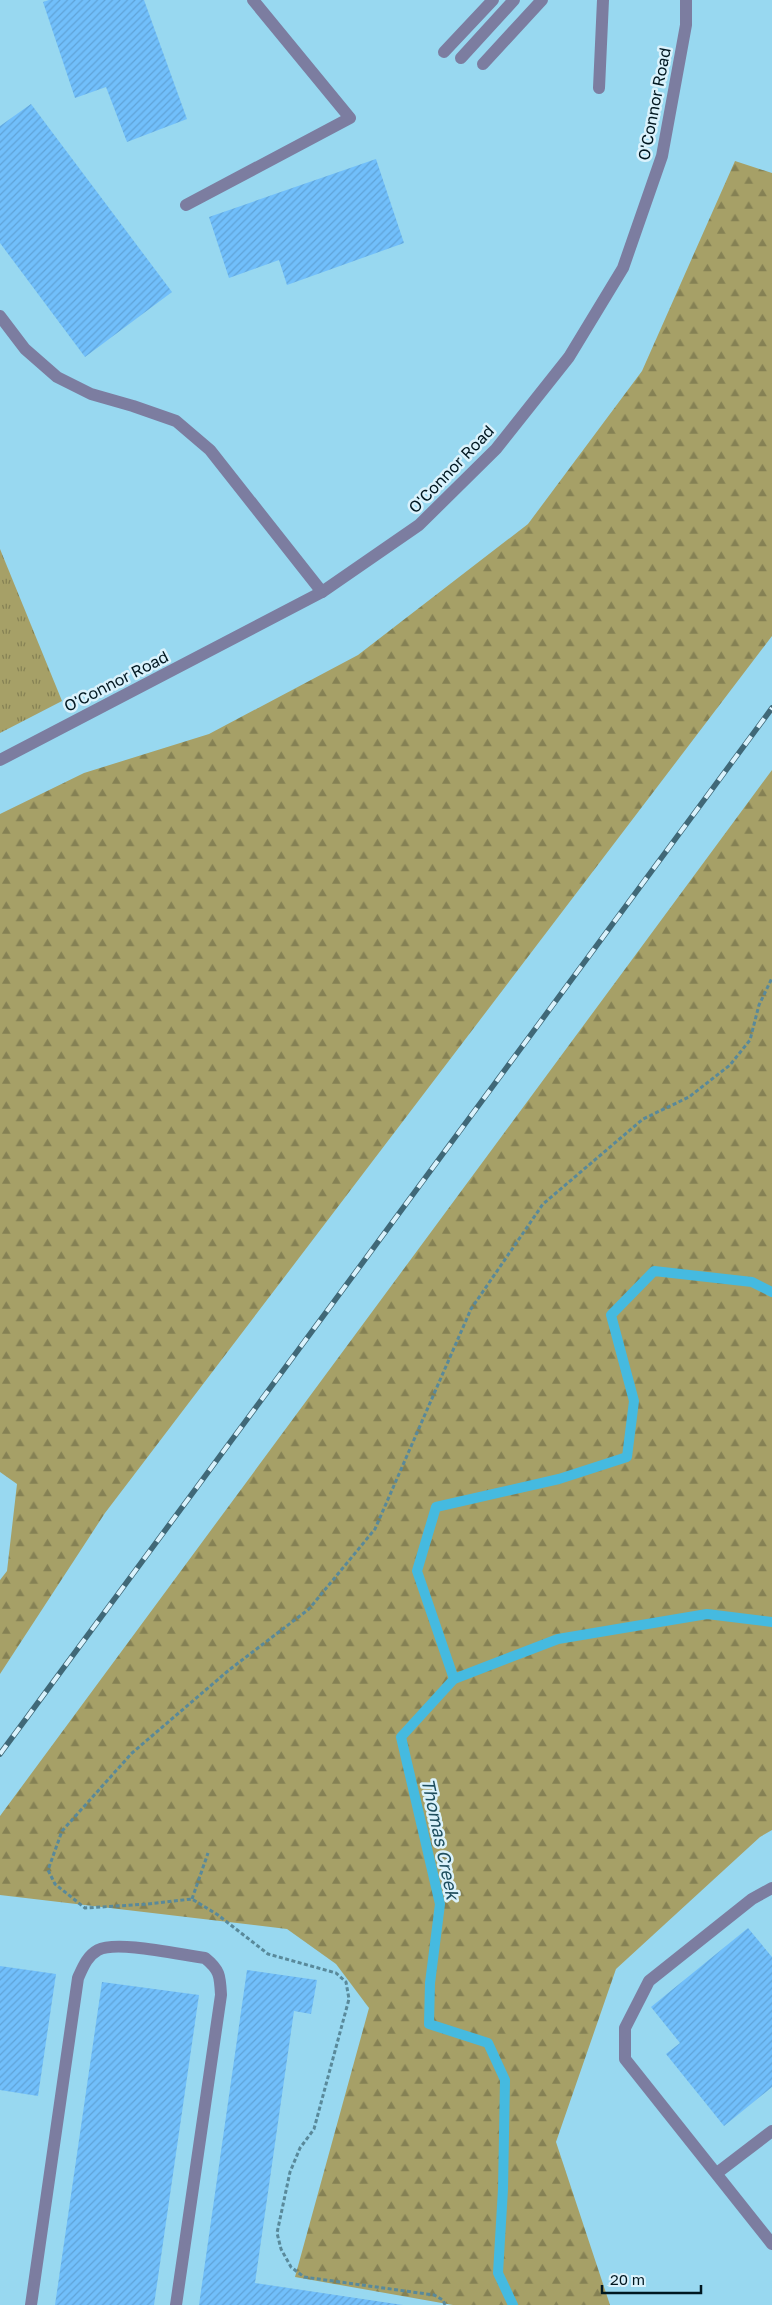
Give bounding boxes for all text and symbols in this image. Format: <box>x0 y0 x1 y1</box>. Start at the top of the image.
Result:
street label: O'Connor Road <box>633 46 675 162</box>
street label: O'Connor Road <box>404 421 498 517</box>
street label: O'Connor Road <box>60 646 172 716</box>
water label: Thomas Creek <box>417 1776 465 1903</box>
scale bar <box>602 2262 701 2294</box>
text: 20 m <box>610 2270 645 2288</box>

